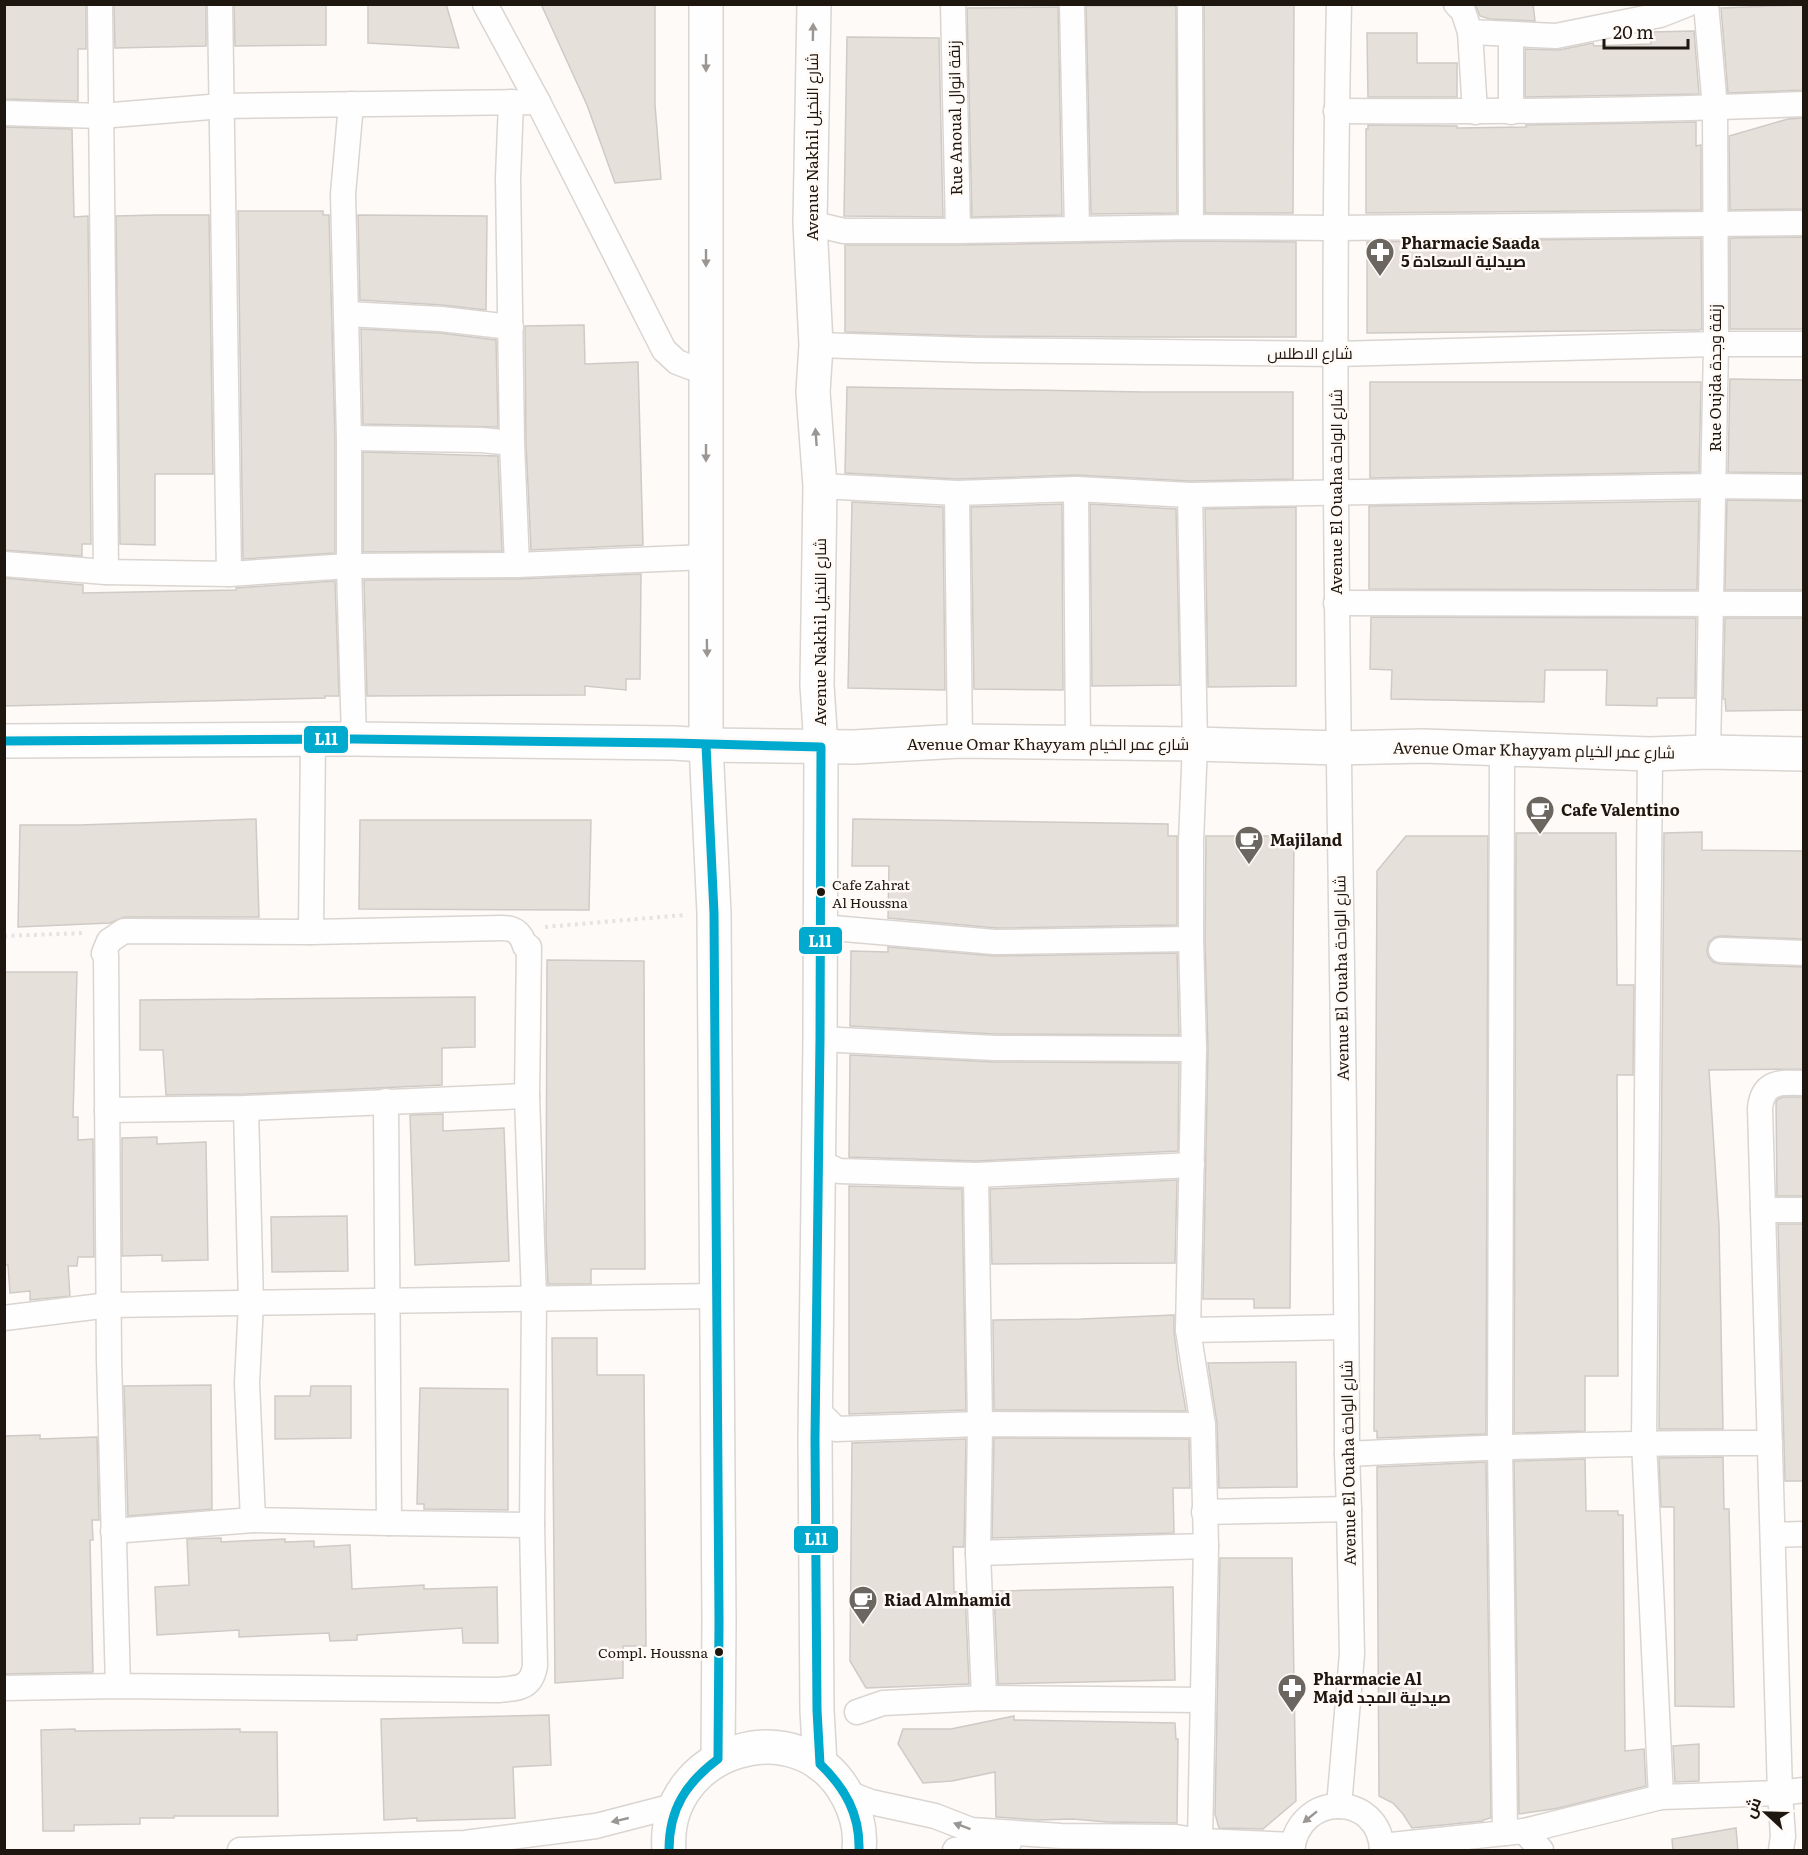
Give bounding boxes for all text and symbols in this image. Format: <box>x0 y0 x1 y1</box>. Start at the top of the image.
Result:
scale bar <box>1604 12 1688 50</box>
text: 20 m <box>1613 18 1654 45</box>
one-way arrow <box>808 23 818 42</box>
street label: Rue Anoual زنقة انوال <box>941 40 967 196</box>
one-way arrow <box>701 53 711 72</box>
street label: Avenue Nakhil شارع النخيل <box>799 53 824 241</box>
place label: Pharmacie Saada 5 صيدلية السعادة <box>1401 230 1541 272</box>
pharmacy icon: Pharmacie Saada 5 صيدلية السعادة <box>1364 236 1396 278</box>
one-way arrow <box>701 248 710 267</box>
street label: Rue Oujda زنقة وجدة <box>1702 304 1726 452</box>
street label: شارع الاطلس <box>1267 340 1353 365</box>
street label: Avenue El Ouaha شارع الواحة <box>1323 389 1348 595</box>
one-way arrow <box>811 427 821 446</box>
one-way arrow <box>701 443 711 462</box>
street label: Avenue Nakhil شارع النخيل <box>807 538 832 726</box>
one-way arrow <box>702 638 712 657</box>
line badge: L11 <box>303 725 349 754</box>
text: L11 <box>314 726 338 750</box>
street label: Avenue Omar Khayyam شارع عمر الخيام <box>907 731 1189 756</box>
street label: Avenue Omar Khayyam شارع عمر الخيام <box>1393 735 1675 764</box>
cafe icon: Cafe Valentino <box>1524 794 1556 836</box>
place label: Cafe Valentino <box>1561 797 1680 821</box>
cafe icon: Majiland <box>1233 824 1265 866</box>
place label: Majiland <box>1270 827 1343 851</box>
place label: Cafe Zahrat Al Houssna <box>832 874 910 912</box>
street label: Avenue El Ouaha شارع الواحة <box>1326 875 1355 1081</box>
marker: Cafe Zahrat Al Houssna <box>815 886 827 898</box>
line badge: L11 <box>798 926 843 955</box>
text: L11 <box>808 928 832 952</box>
street label: Avenue El Ouaha شارع الواحة <box>1333 1360 1362 1566</box>
line badge: L11 <box>793 1525 839 1554</box>
text: L11 <box>804 1526 828 1550</box>
cafe icon: Riad Almhamid <box>847 1584 879 1626</box>
place label: Riad Almhamid <box>884 1587 1011 1611</box>
place label: Compl. Houssna <box>598 1642 708 1662</box>
marker: Compl. Houssna <box>713 1646 725 1658</box>
place label: Pharmacie Al Majd صيدلية المجد <box>1313 1666 1451 1708</box>
pharmacy icon: Pharmacie Al Majd صيدلية المجد <box>1276 1672 1308 1714</box>
north arrow <box>1736 1783 1796 1843</box>
text: ش <box>1736 1793 1766 1821</box>
one-way arrow <box>1302 1810 1318 1823</box>
one-way arrow <box>611 1816 630 1826</box>
one-way arrow <box>953 1821 971 1831</box>

